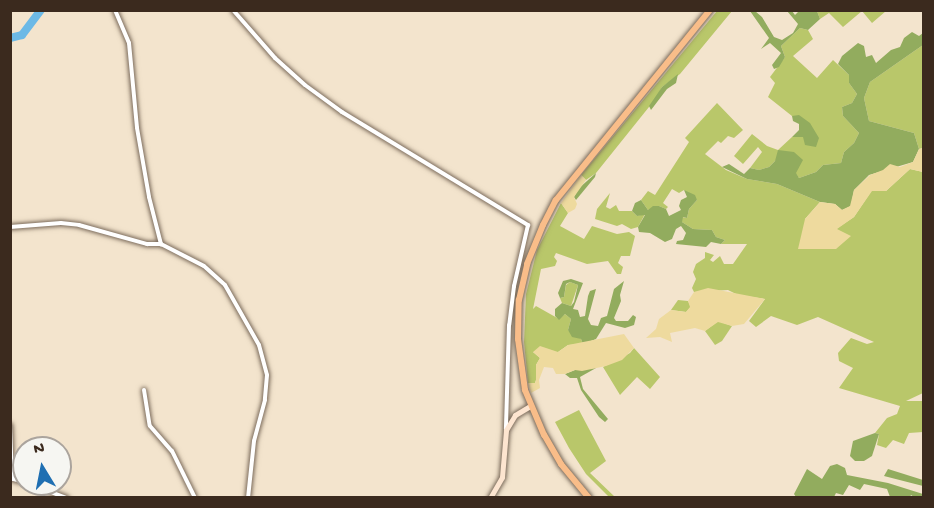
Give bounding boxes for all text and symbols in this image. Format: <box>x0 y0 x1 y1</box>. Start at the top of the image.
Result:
north arrow <box>12 436 72 496</box>
text: N <box>32 439 46 460</box>

